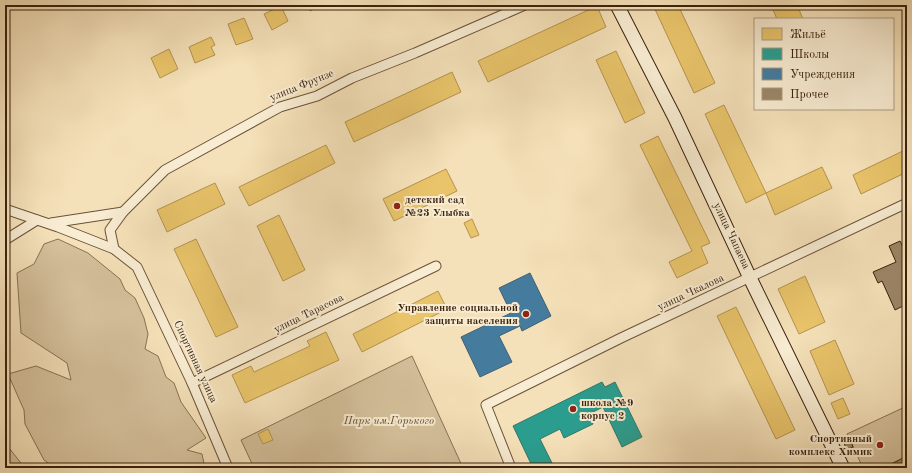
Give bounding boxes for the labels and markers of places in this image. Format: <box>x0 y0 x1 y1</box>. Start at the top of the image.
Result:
place label: детский сад №23 Улыбка <box>405 195 470 219</box>
marker: детский сад №23 Улыбка <box>392 201 402 211</box>
place label: Управление социальной защиты населения <box>397 303 518 327</box>
marker: Управление социальной защиты населения <box>521 309 531 319</box>
place label: школа №9 корпус 2 <box>581 398 633 422</box>
marker: школа №9 корпус 2 <box>568 404 578 414</box>
place label: Спортивный комплекс Химик <box>789 434 872 458</box>
marker: Спортивный комплекс Химик <box>875 440 885 450</box>

